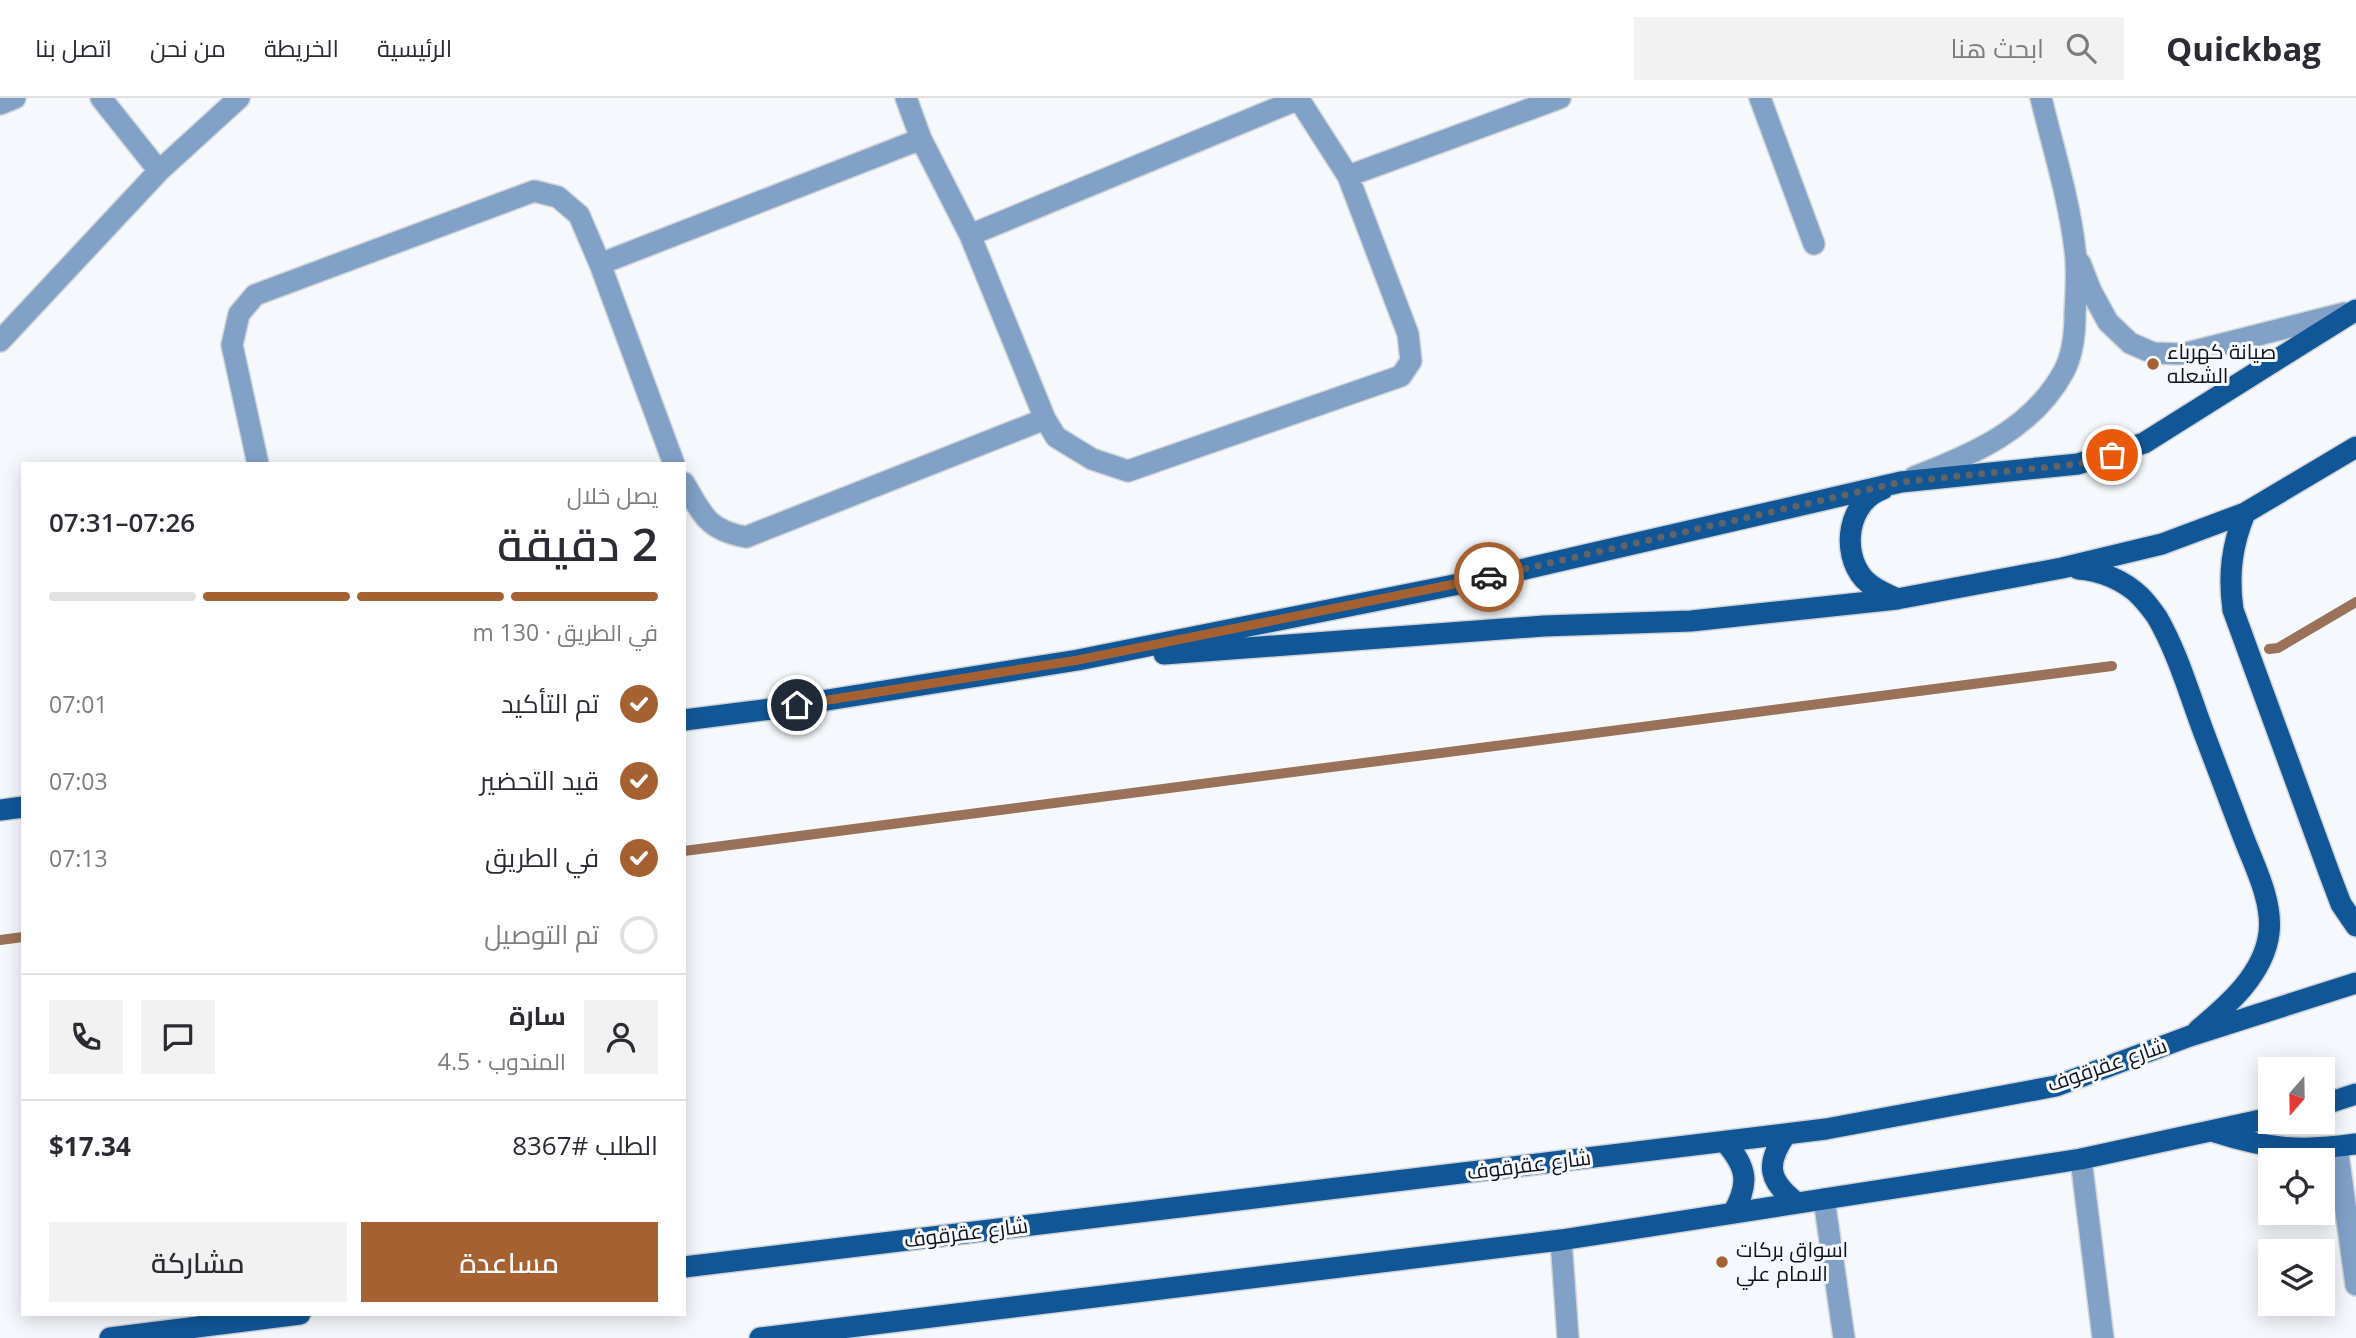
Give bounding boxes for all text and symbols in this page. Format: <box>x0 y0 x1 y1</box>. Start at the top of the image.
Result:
search box <box>1634 17 2124 80</box>
text: Quickbag <box>2166 26 2321 71</box>
icon: search <box>2062 29 2100 67</box>
text: ابحث هنا <box>1950 30 2044 66</box>
text: اتصل بنا <box>35 31 112 64</box>
text: من نحن <box>150 31 226 64</box>
text: الخريطة <box>264 31 339 64</box>
text: الرئيسية <box>377 31 452 64</box>
place label: صيانة كهرباء الشعله <box>2167 337 2276 389</box>
marker: صيانة كهرباء الشعله <box>2145 356 2161 372</box>
pin <box>2082 425 2142 485</box>
icon: bag <box>2093 436 2131 474</box>
text: يصل خلال <box>567 479 658 511</box>
text: 07:26–07:31 <box>49 504 195 540</box>
text: 2 دقيقة <box>497 512 658 574</box>
courier <box>1454 542 1524 612</box>
icon: car <box>1470 558 1508 596</box>
text: في الطريق · 130 m <box>472 616 658 648</box>
pin <box>767 675 827 735</box>
text: تم التأكيد <box>501 685 599 721</box>
icon: check <box>620 685 658 723</box>
icon: home <box>778 686 816 724</box>
text: 07:01 <box>49 688 108 720</box>
text: قيد التحضير <box>480 762 599 798</box>
icon: check <box>620 762 658 800</box>
text: 07:03 <box>49 765 108 797</box>
text: في الطريق <box>485 839 599 875</box>
icon: check <box>620 839 658 877</box>
text: 07:13 <box>49 842 108 874</box>
text: تم التوصيل <box>484 916 599 952</box>
text: سارة <box>509 997 566 1033</box>
button: phone <box>49 1000 123 1074</box>
button: chat <box>141 1000 215 1074</box>
button: person <box>584 1000 658 1074</box>
street label: شارع عقرقوف <box>2043 1030 2171 1099</box>
text: المندوب · 4.5 <box>438 1045 566 1077</box>
north arrow <box>2258 1057 2334 1134</box>
map controls <box>2258 1057 2335 1316</box>
text: الطلب #8367 <box>512 1127 658 1163</box>
text: $17.34 <box>49 1128 131 1164</box>
street label: شارع عقرقوف <box>1465 1143 1593 1187</box>
button: locate <box>2258 1148 2335 1225</box>
street label: شارع عقرقوف <box>902 1211 1030 1255</box>
button: مشاركة <box>49 1222 347 1302</box>
button: مساعدة <box>361 1222 658 1302</box>
place label: اسواق بركات الامام علي <box>1736 1235 1848 1290</box>
button: layers <box>2258 1239 2335 1316</box>
marker: اسواق بركات الامام علي <box>1714 1254 1730 1270</box>

